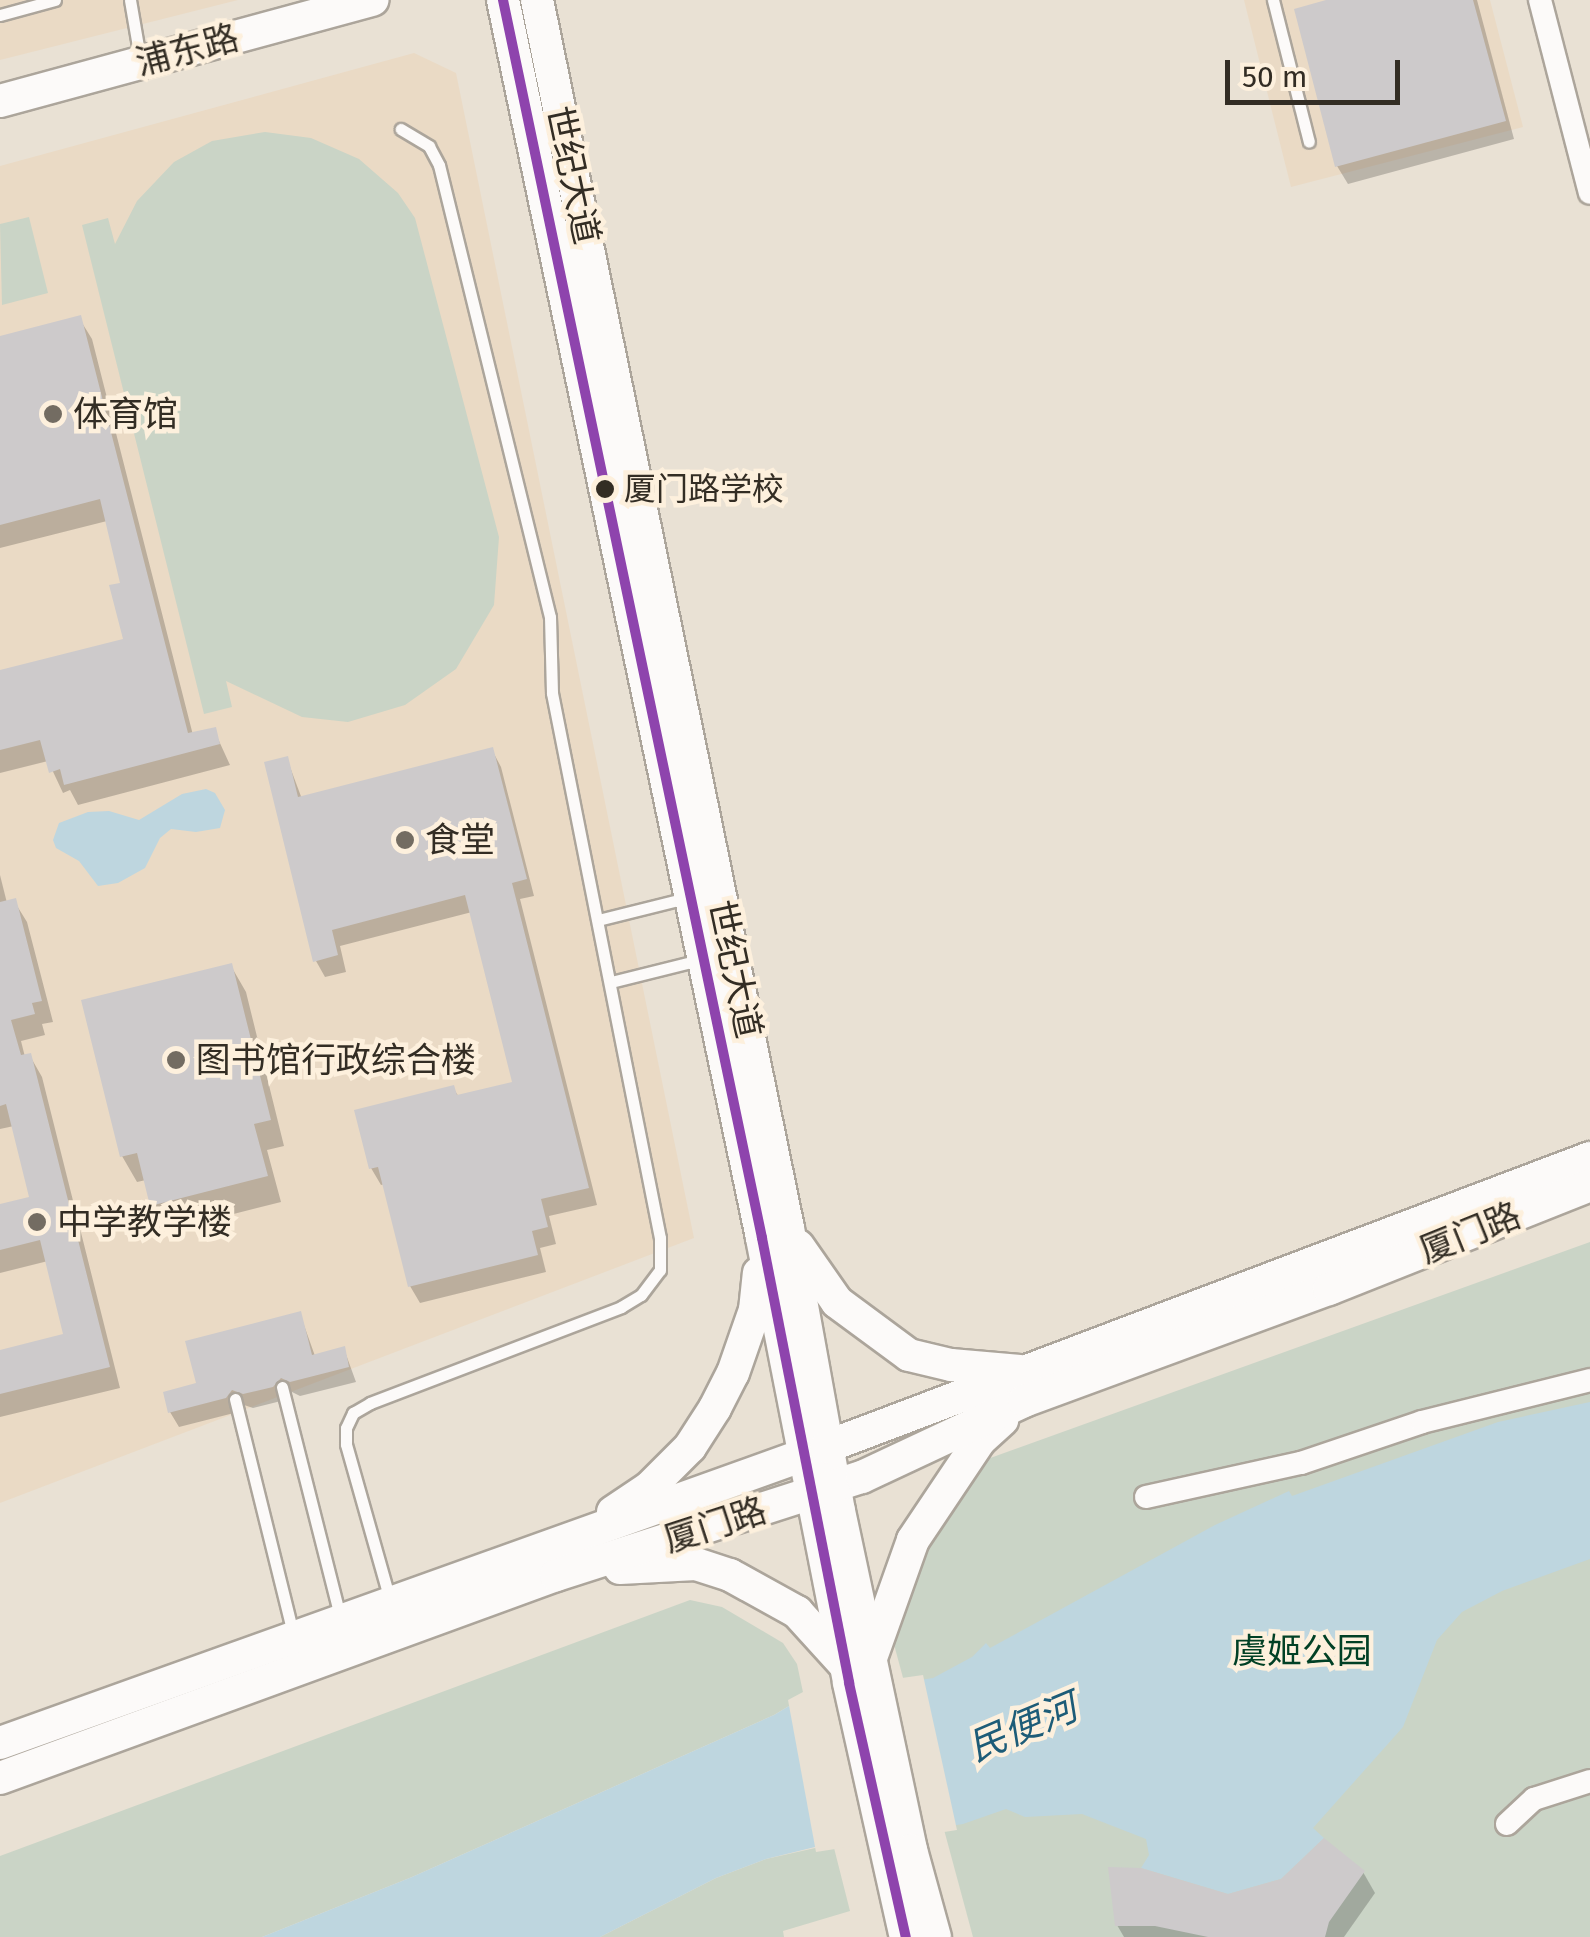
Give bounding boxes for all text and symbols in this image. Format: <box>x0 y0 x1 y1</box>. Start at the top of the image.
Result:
street label: 浦东路 <box>131 16 243 84</box>
scale bar <box>1230 40 1405 102</box>
text: 50 m <box>1242 59 1307 95</box>
street label: 世纪大道 <box>538 102 608 248</box>
place label: 体育馆 <box>73 393 178 435</box>
marker: 体育馆 <box>42 403 64 425</box>
place label: 厦门路学校 <box>624 470 784 508</box>
marker: 厦门路学校 <box>595 479 615 499</box>
place label: 食堂 <box>425 819 495 861</box>
marker: 食堂 <box>394 829 416 851</box>
street label: 世纪大道 <box>700 896 770 1042</box>
place label: 图书馆行政综合楼 <box>196 1039 476 1081</box>
marker: 图书馆行政综合楼 <box>165 1049 187 1071</box>
street label: 厦门路 <box>1413 1194 1527 1272</box>
place label: 中学教学楼 <box>57 1201 232 1243</box>
marker: 中学教学楼 <box>26 1211 48 1233</box>
street label: 厦门路 <box>659 1489 771 1561</box>
park label: 虞姬公园 <box>1232 1630 1372 1672</box>
water label: 民便河 <box>962 1685 1084 1771</box>

